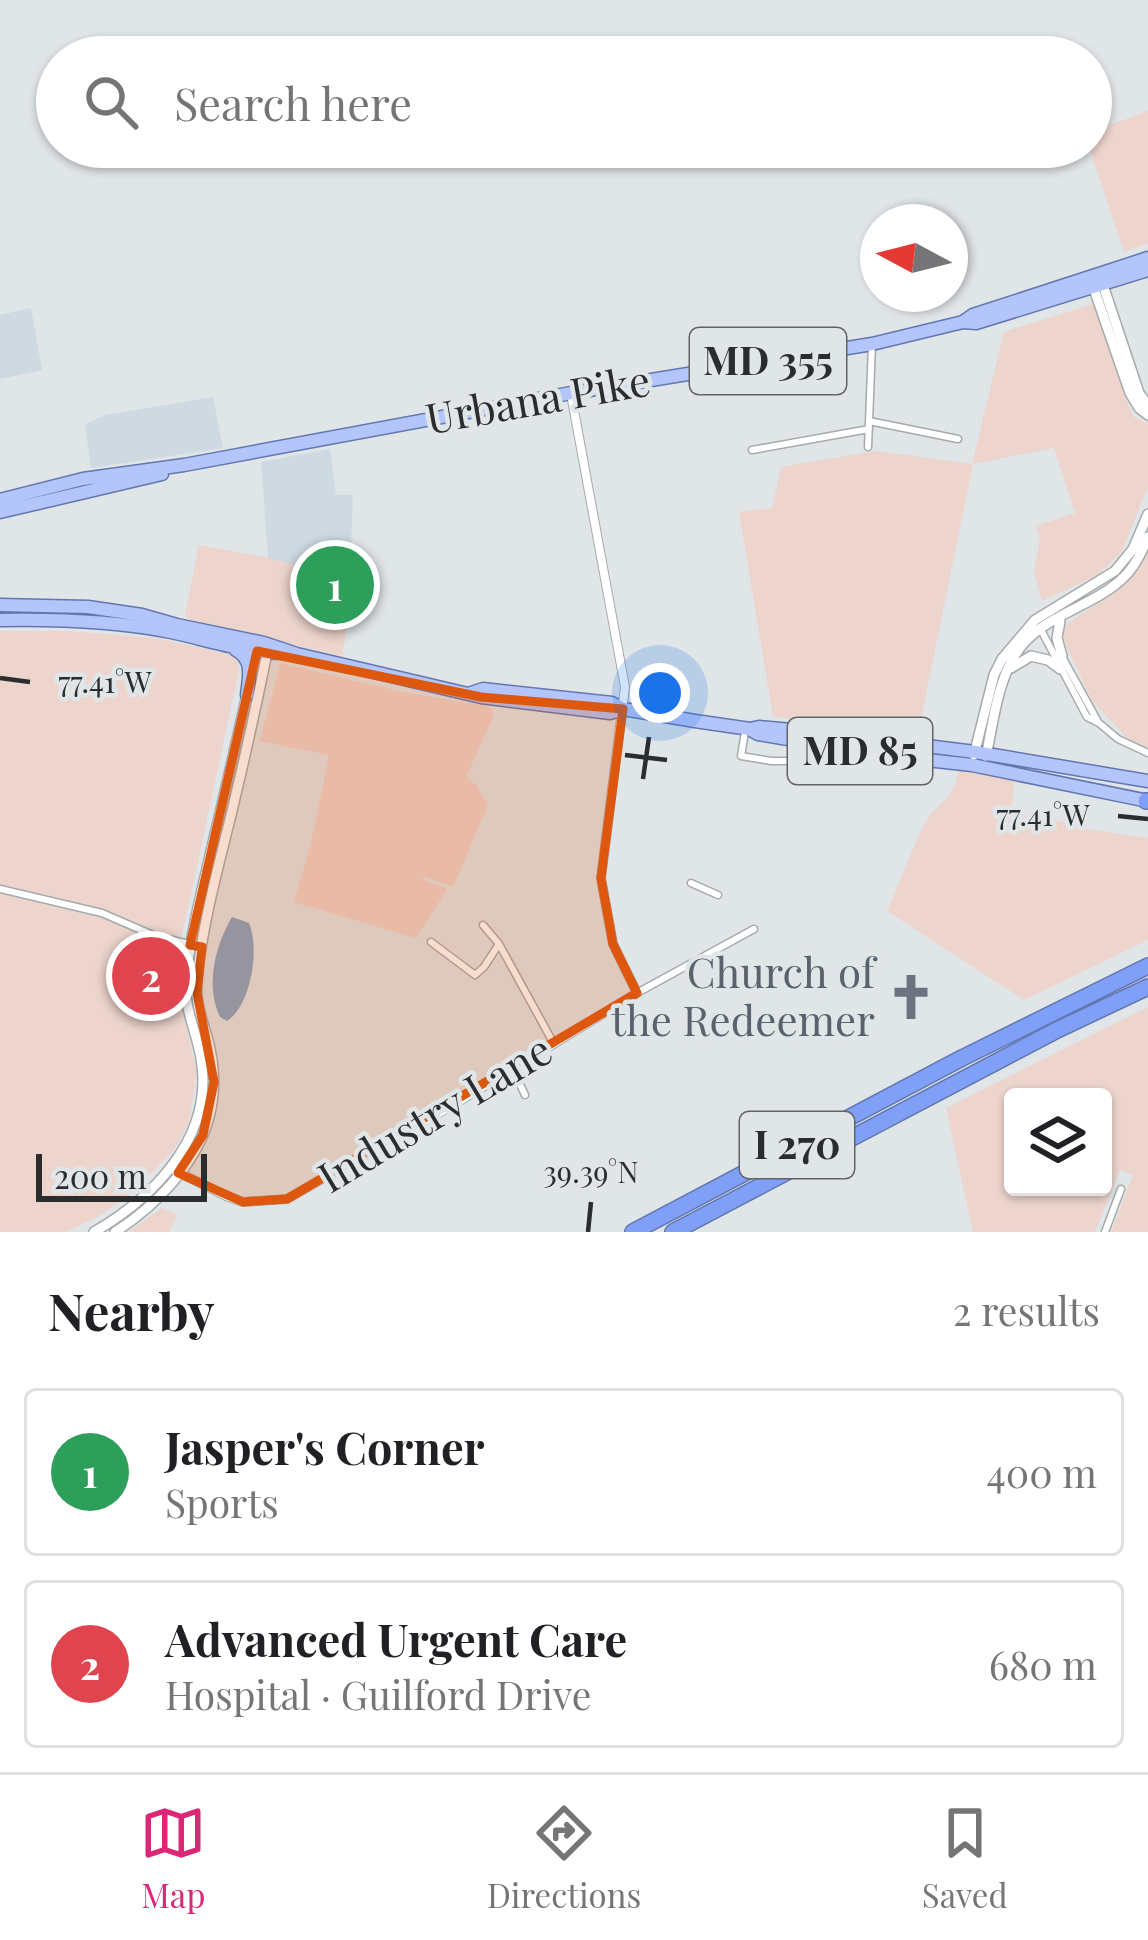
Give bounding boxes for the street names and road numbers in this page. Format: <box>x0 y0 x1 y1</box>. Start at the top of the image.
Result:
road number: MD 355 <box>690 328 846 394</box>
street label: Urbana Pike <box>421 351 654 445</box>
road number: MD 85 <box>788 718 932 784</box>
street label: Industry Lane <box>307 1021 561 1204</box>
road number: I 270 <box>740 1112 854 1178</box>

